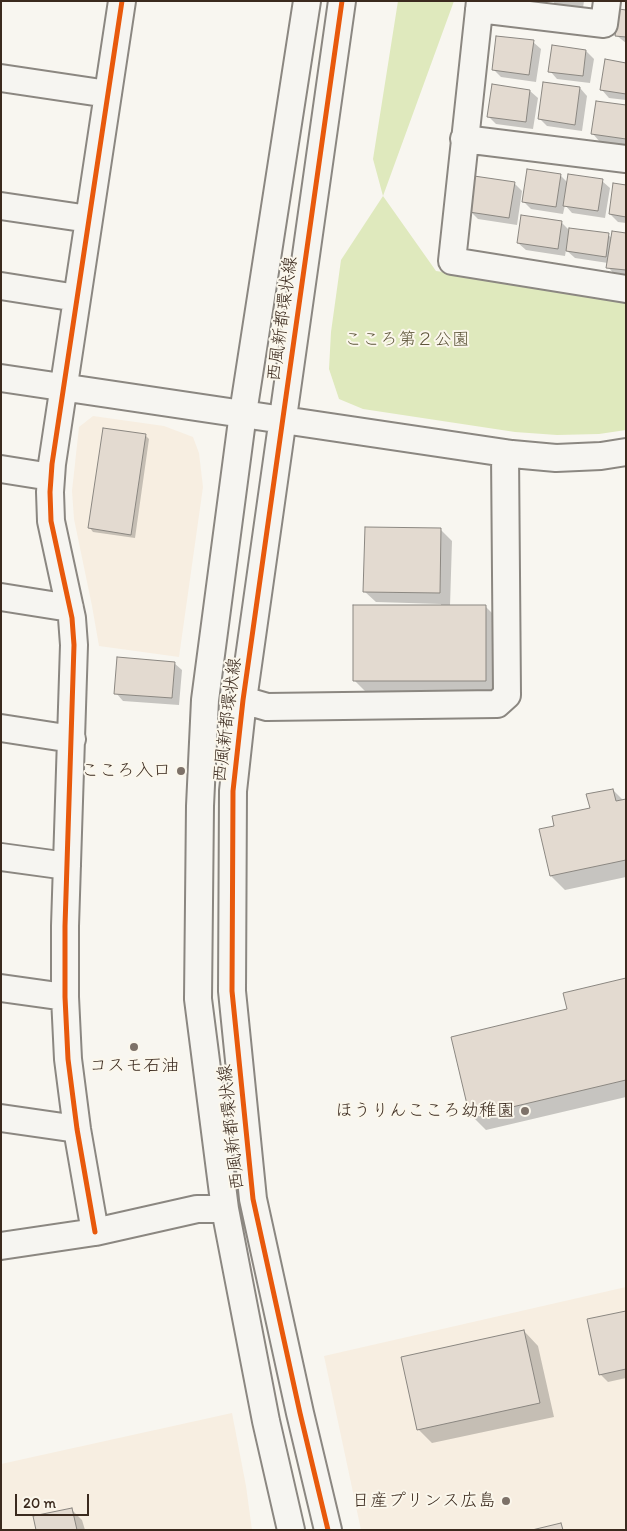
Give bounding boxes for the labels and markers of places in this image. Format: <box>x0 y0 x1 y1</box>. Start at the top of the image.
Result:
place label: こころ入口 <box>81 760 171 782</box>
marker: こころ入口 <box>175 765 187 777</box>
marker: コスモ石油 <box>128 1041 140 1053</box>
place label: コスモ石油 <box>89 1055 179 1077</box>
place label: ほうりんこころ幼稚園 <box>335 1100 515 1122</box>
marker: ほうりんこころ幼稚園 <box>519 1105 531 1117</box>
place label: 日産プリンス広島 <box>352 1490 496 1512</box>
marker: 日産プリンス広島 <box>500 1495 512 1507</box>

